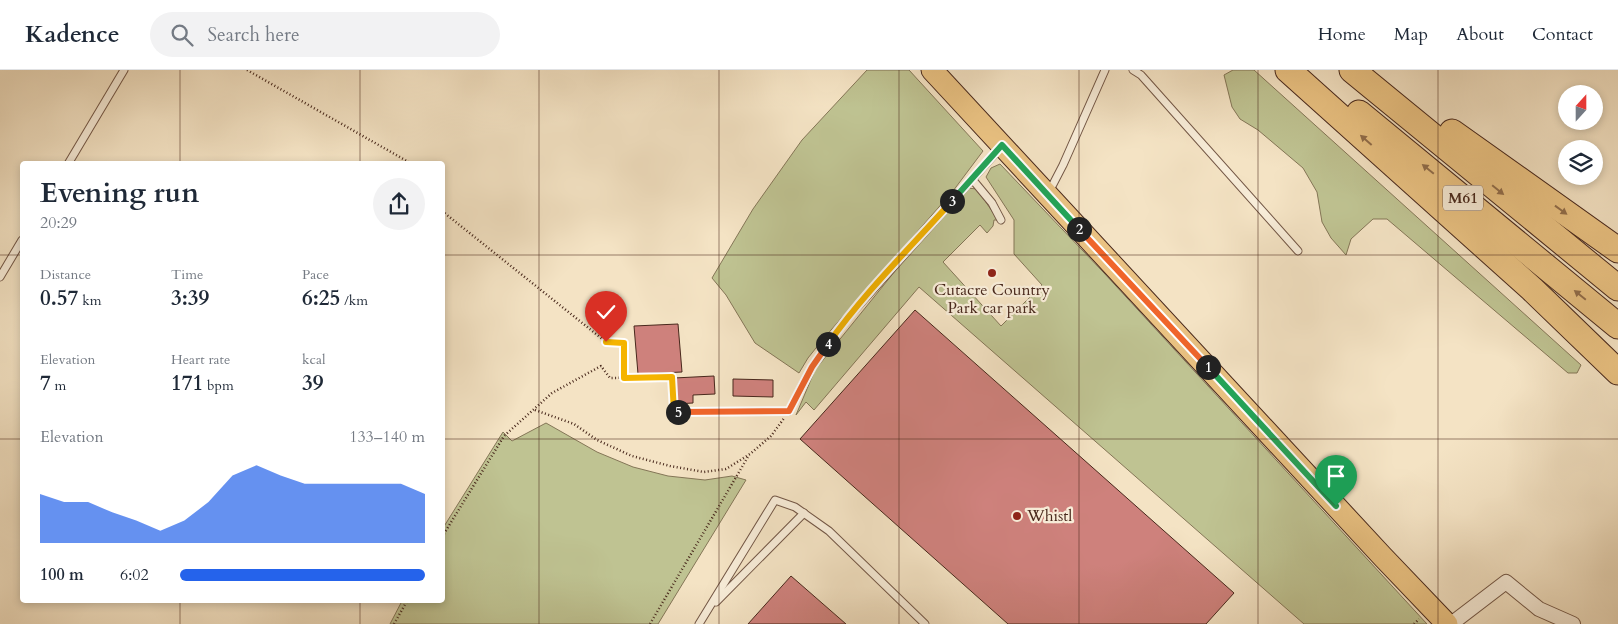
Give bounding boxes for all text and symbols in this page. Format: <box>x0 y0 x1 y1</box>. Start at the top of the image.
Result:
search box <box>150 12 500 57</box>
text: Kadence <box>25 18 120 51</box>
icon: search <box>168 21 196 49</box>
text: Search here <box>208 22 300 48</box>
text: Home <box>1318 22 1366 47</box>
text: Map <box>1394 22 1428 47</box>
text: About <box>1456 22 1504 47</box>
text: Contact <box>1532 22 1593 47</box>
north arrow <box>1558 85 1602 130</box>
map controls <box>1558 85 1603 185</box>
one-way arrow <box>1359 135 1372 146</box>
button: layers <box>1558 140 1603 185</box>
one-way arrow <box>1422 164 1435 175</box>
text: Evening run <box>40 174 199 212</box>
button: share <box>373 178 425 230</box>
one-way arrow <box>1491 184 1504 195</box>
road number: M61 <box>1443 186 1483 210</box>
pin: 3 <box>940 188 964 214</box>
text: 3 <box>949 192 956 211</box>
one-way arrow <box>1554 205 1568 215</box>
text: 20:29 <box>40 212 77 234</box>
pin: 2 <box>1066 216 1092 242</box>
text: 2 <box>1076 220 1083 239</box>
text: Distance <box>40 265 91 284</box>
text: Time <box>171 265 203 284</box>
text: Pace <box>302 265 329 284</box>
marker: Cutacre Country Park car park <box>986 267 998 279</box>
place label: Cutacre Country Park car park <box>934 279 1050 319</box>
text: 0.57 <box>40 284 78 313</box>
text: 3:39 <box>171 284 209 313</box>
text: 6:25 <box>302 284 340 313</box>
one-way arrow <box>1574 289 1587 300</box>
text: km <box>78 291 101 310</box>
text: /km <box>340 291 368 310</box>
pin <box>585 291 627 342</box>
icon: check <box>592 298 620 326</box>
pin: 4 <box>816 332 840 356</box>
text: 4 <box>825 335 832 354</box>
text: Elevation <box>40 350 96 369</box>
text: Heart rate <box>171 350 230 369</box>
text: kcal <box>302 350 326 369</box>
pin: 1 <box>1196 354 1220 380</box>
text: 1 <box>1205 358 1212 377</box>
text: 7 <box>40 369 51 398</box>
text: 171 <box>171 369 203 398</box>
text: 39 <box>302 369 324 398</box>
text: m <box>51 376 66 395</box>
text: bpm <box>203 376 234 395</box>
pin: 5 <box>666 400 690 424</box>
text: 5 <box>675 403 682 422</box>
text: Elevation <box>40 426 104 448</box>
text: 133–140 m <box>349 426 425 448</box>
pin <box>1315 455 1357 506</box>
icon: arrive <box>1322 462 1350 490</box>
place label: Whistl <box>1026 505 1072 527</box>
marker: Whistl <box>1011 510 1023 522</box>
text: 100 m <box>40 564 84 586</box>
text: 6:02 <box>120 564 149 586</box>

